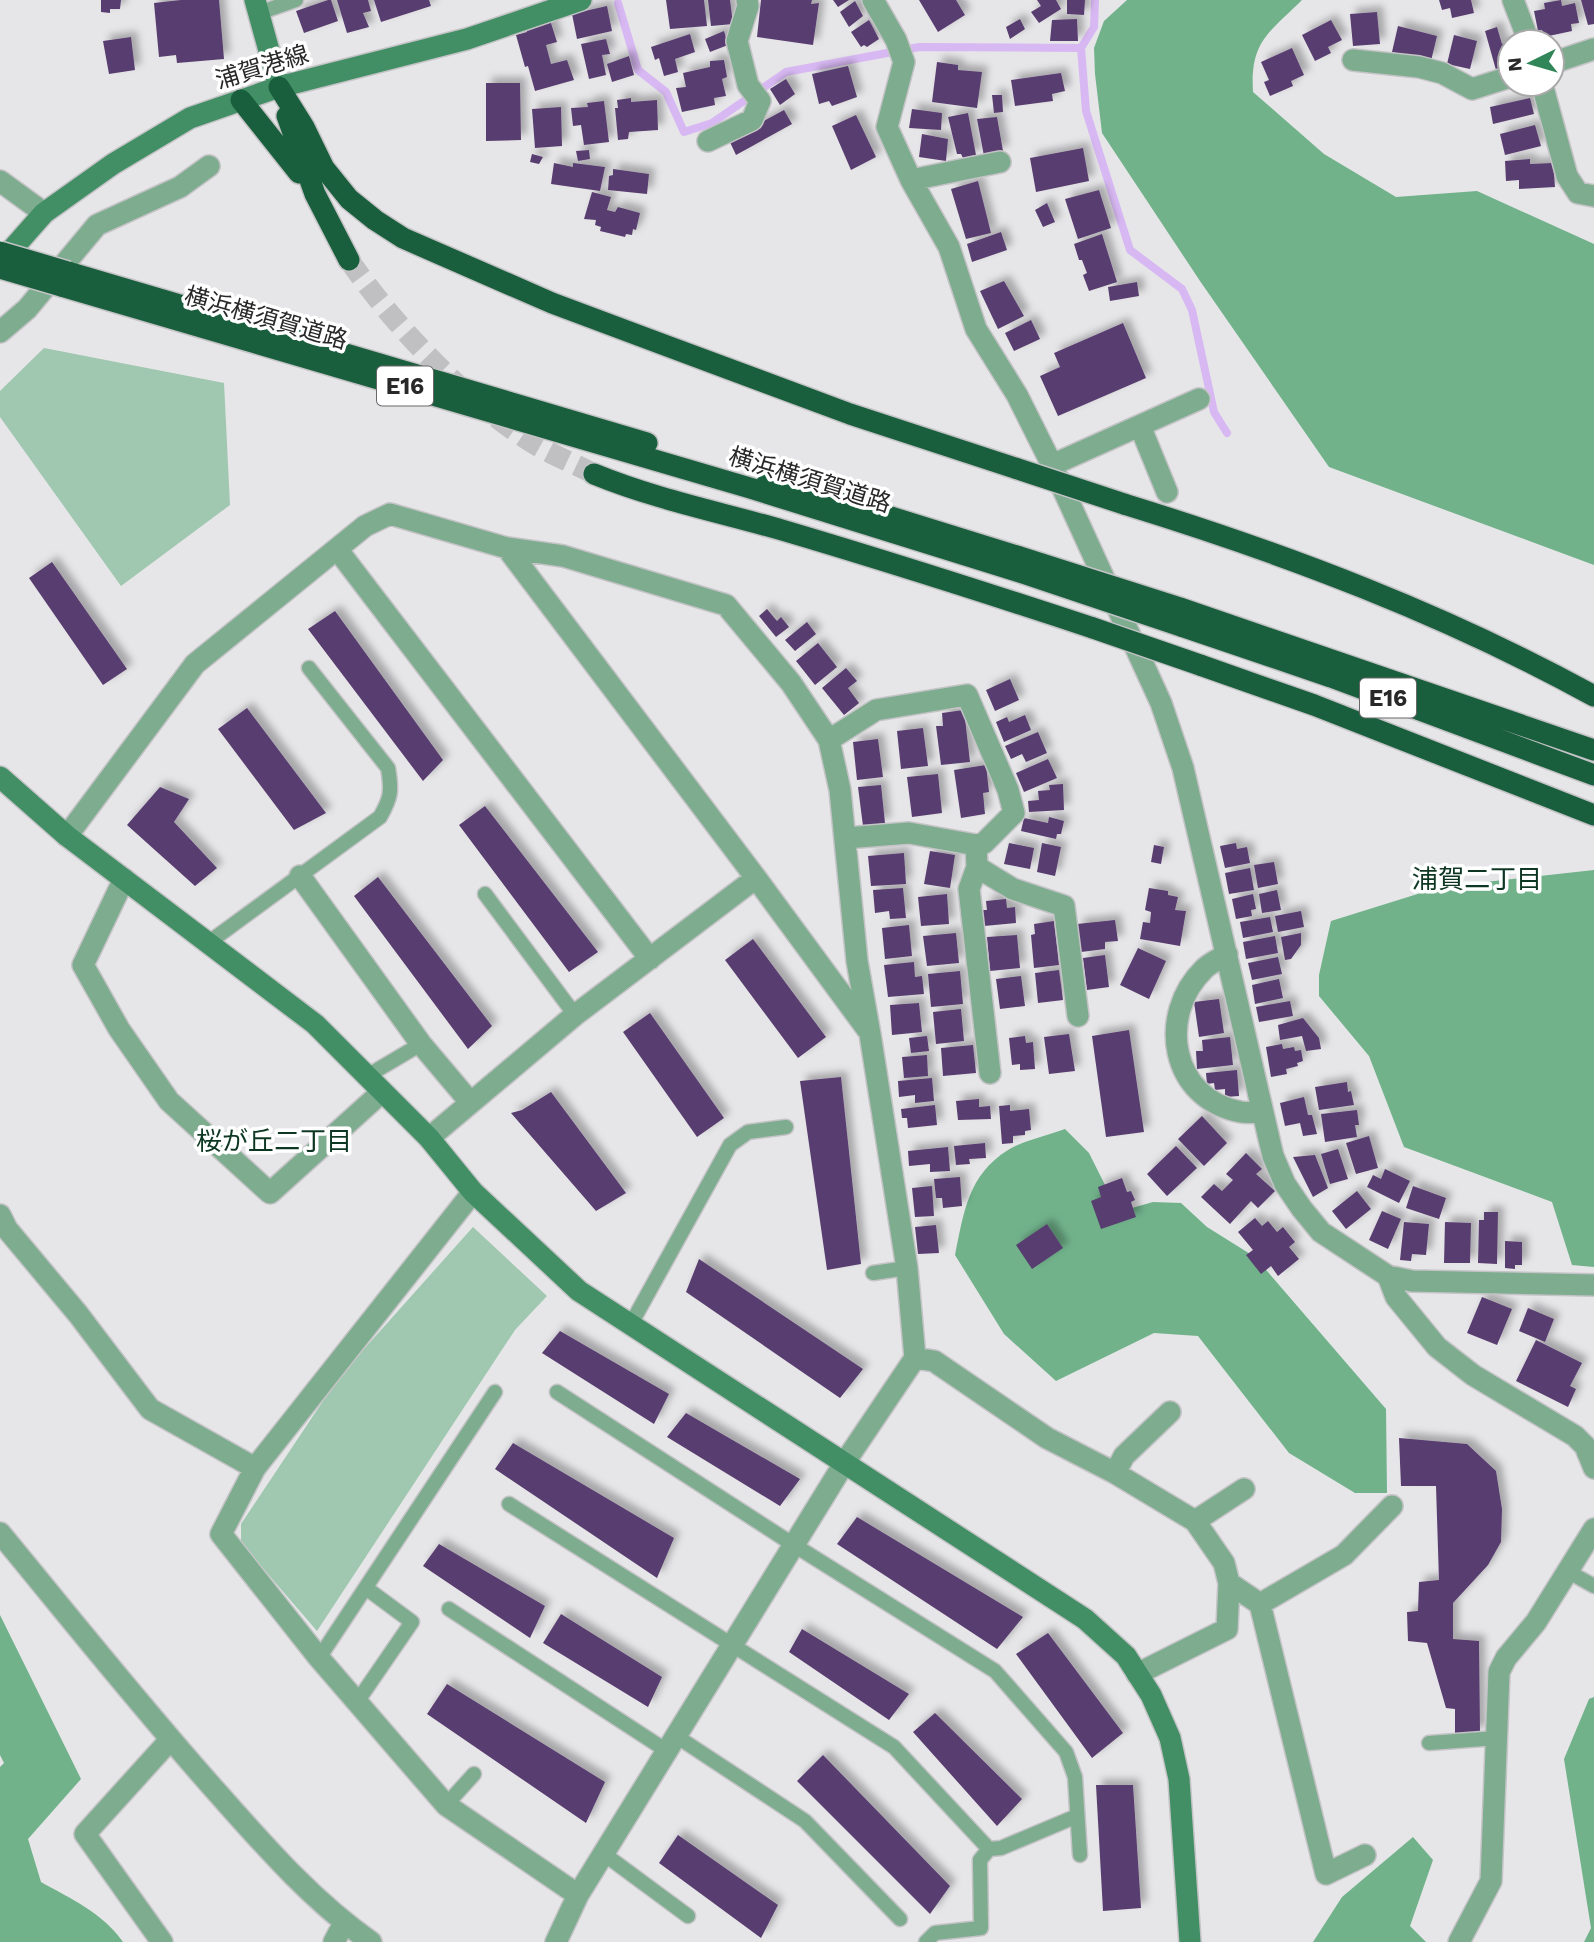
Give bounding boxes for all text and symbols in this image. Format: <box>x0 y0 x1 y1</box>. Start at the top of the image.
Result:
north arrow <box>1496 28 1566 98</box>
street label: 浦賀港線 <box>212 40 312 94</box>
text: N <box>1502 56 1527 72</box>
street label: 横浜横須賀道路 <box>181 281 351 355</box>
road number: E16 <box>377 366 433 406</box>
street label: 横浜横須賀道路 <box>726 442 894 518</box>
road number: E16 <box>1360 678 1416 718</box>
district label: 浦賀二丁目 <box>1412 864 1542 894</box>
district label: 桜が丘二丁目 <box>196 1126 352 1156</box>

